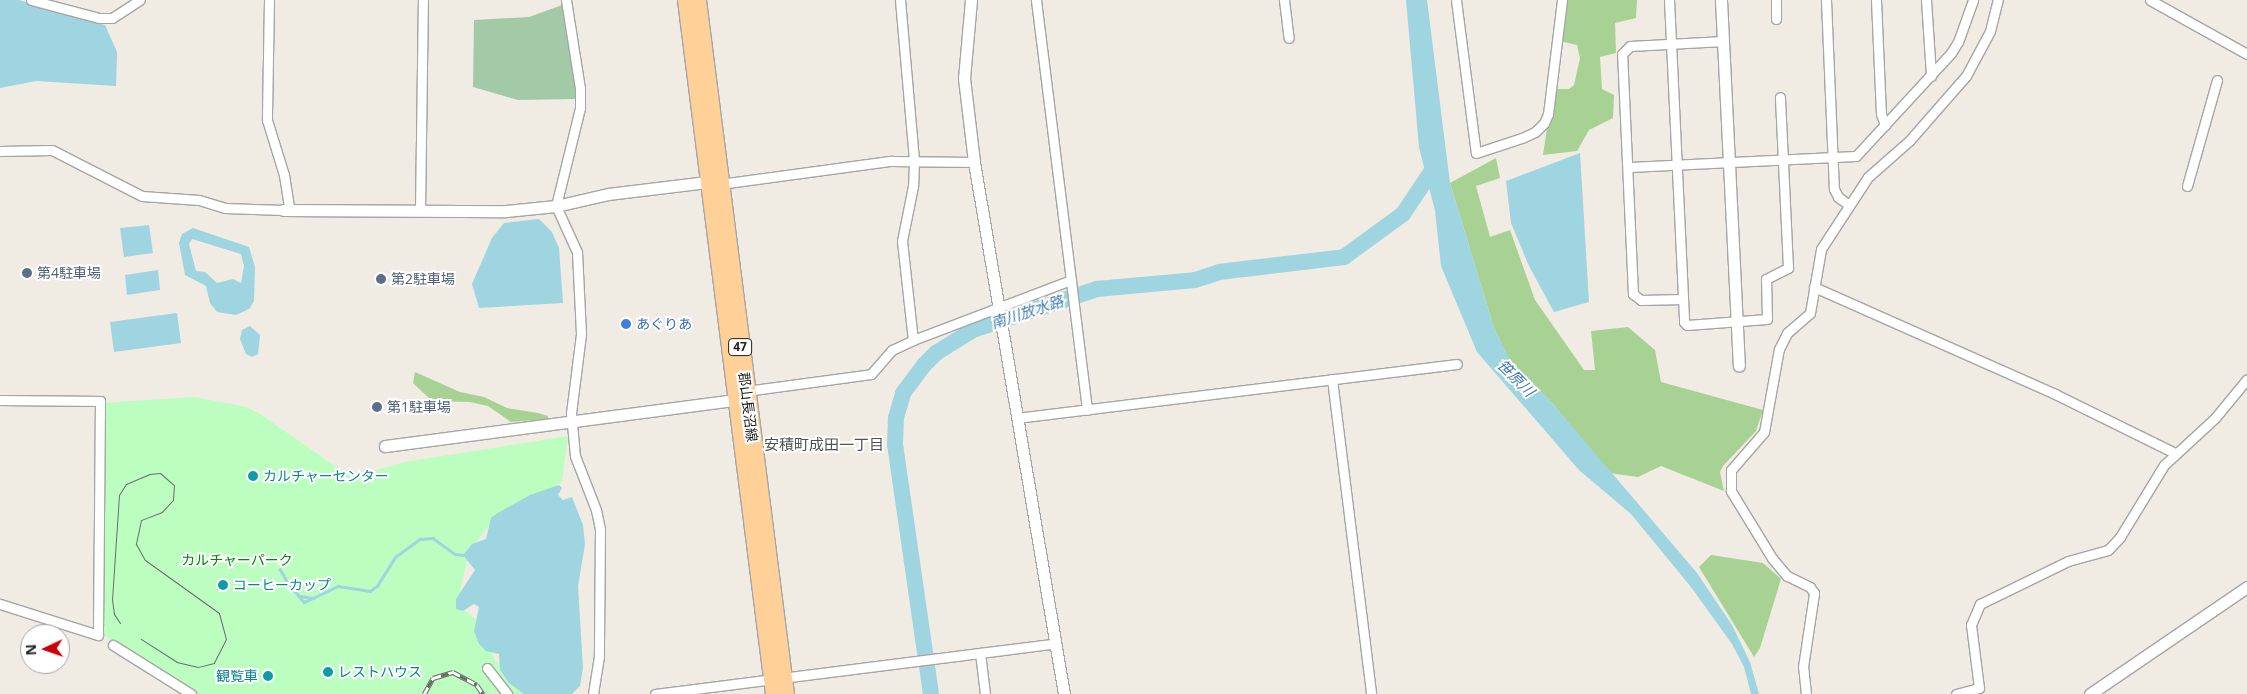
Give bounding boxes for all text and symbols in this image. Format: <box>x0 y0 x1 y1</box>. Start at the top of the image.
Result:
place label: 第4駐車場 <box>37 265 101 281</box>
marker: 第4駐車場 <box>21 267 33 279</box>
place label: 第2駐車場 <box>391 271 455 287</box>
marker: 第2駐車場 <box>375 273 387 285</box>
water label: 南川放水路 <box>989 292 1065 332</box>
place label: あぐりあ <box>636 316 692 332</box>
marker: あぐりあ <box>620 318 632 330</box>
road number: 47 <box>728 338 752 357</box>
water label: 笹原川 <box>1494 356 1538 400</box>
street label: 郡山長沼線 <box>735 371 761 443</box>
place label: 第1駐車場 <box>387 399 451 415</box>
marker: 第1駐車場 <box>371 401 383 413</box>
district label: 安積町成田一丁目 <box>764 436 884 454</box>
place label: カルチャーセンター <box>263 468 389 484</box>
marker: カルチャーセンター <box>247 470 259 482</box>
park label: カルチャーパーク <box>181 552 293 568</box>
place label: コーヒーカップ <box>233 577 331 593</box>
marker: コーヒーカップ <box>217 579 229 591</box>
north arrow <box>20 624 70 674</box>
text: N <box>21 644 40 656</box>
place label: レストハウス <box>338 664 422 680</box>
marker: レストハウス <box>322 666 334 678</box>
place label: 観覧車 <box>216 668 258 684</box>
marker: 観覧車 <box>262 670 274 682</box>

